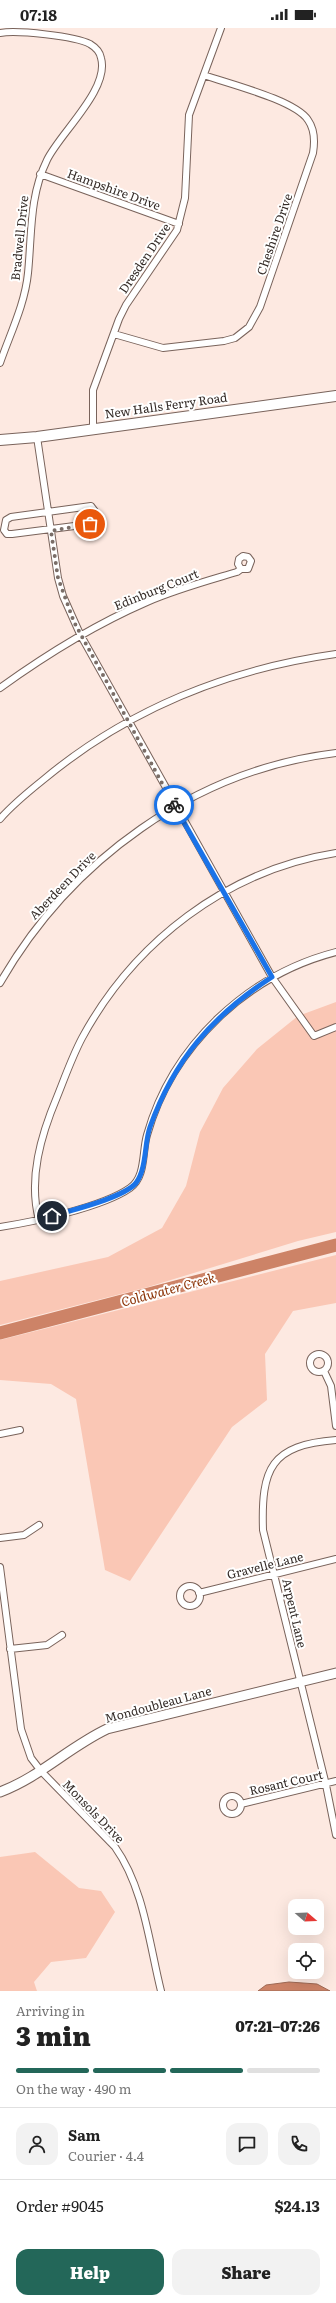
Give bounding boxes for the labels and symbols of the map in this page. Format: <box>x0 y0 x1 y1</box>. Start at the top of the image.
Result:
street label: Hampshire Drive <box>65 164 163 214</box>
street label: Cheshire Drive <box>252 191 296 277</box>
street label: Bradwell Drive <box>6 195 32 281</box>
street label: Dresden Drive <box>114 219 174 297</box>
street label: New Halls Ferry Road <box>104 387 229 423</box>
pin <box>73 507 107 541</box>
street label: Edinburg Court <box>111 564 201 614</box>
courier <box>154 785 194 825</box>
street label: Aberdeen Drive <box>25 847 99 923</box>
pin <box>35 1199 69 1233</box>
water label: Coldwater Creek <box>119 1267 218 1311</box>
street label: Gravelle Lane <box>225 1547 305 1583</box>
street label: Arpent Lane <box>278 1577 312 1649</box>
street label: Mondoubleau Lane <box>103 1681 213 1727</box>
street label: Rosant Court <box>247 1765 325 1799</box>
street label: Monsols Drive <box>59 1775 129 1847</box>
north arrow <box>288 1899 324 1935</box>

